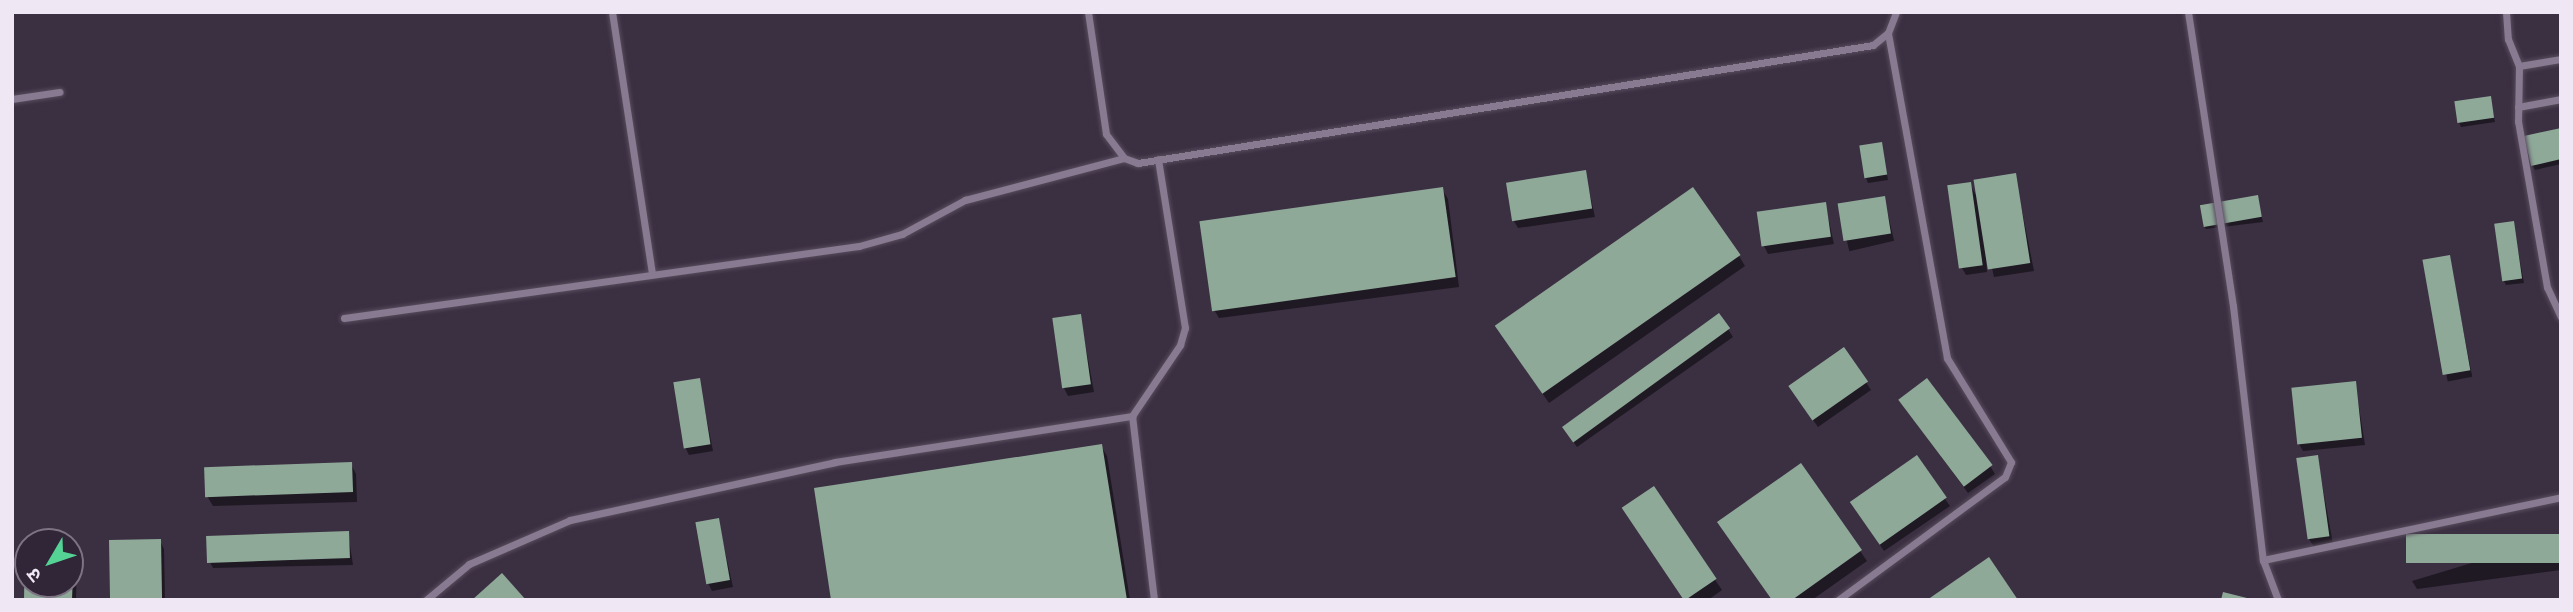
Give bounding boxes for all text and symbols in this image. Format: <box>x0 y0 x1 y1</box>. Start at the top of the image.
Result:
north arrow <box>14 528 84 598</box>
text: उ <box>21 564 46 587</box>

